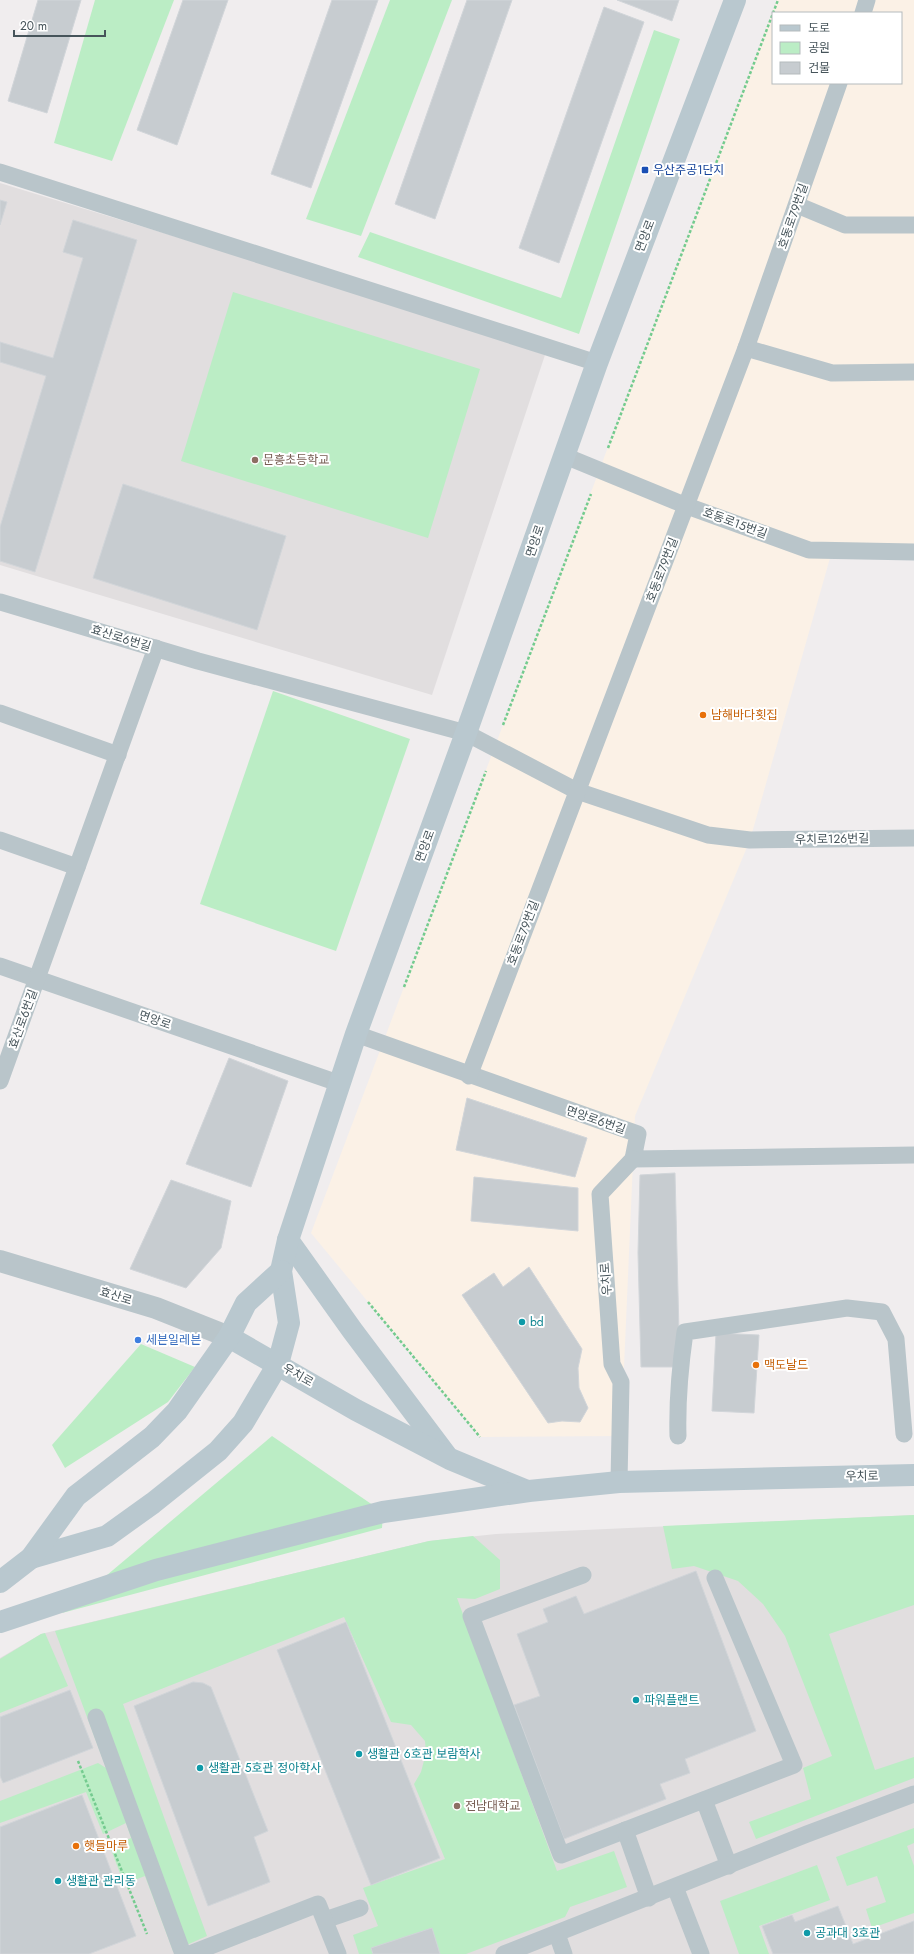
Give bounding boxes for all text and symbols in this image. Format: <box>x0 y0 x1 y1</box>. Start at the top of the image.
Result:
scale bar <box>14 12 105 38</box>
legend <box>772 12 902 84</box>
text: 20 m <box>20 17 47 35</box>
text: 도로 <box>808 19 830 37</box>
text: 공원 <box>808 39 830 57</box>
text: 건물 <box>808 59 830 77</box>
place label: 우산주공1단지 <box>653 161 725 179</box>
marker: 우산주공1단지 <box>640 165 650 175</box>
street label: 호동로79번길 <box>773 181 813 251</box>
street label: 면앙로 <box>631 217 659 255</box>
place label: 문흥초등학교 <box>263 451 329 469</box>
marker: 문흥초등학교 <box>250 455 260 465</box>
street label: 호동로15번길 <box>700 503 770 543</box>
street label: 면앙로 <box>521 522 549 560</box>
street label: 호동로79번길 <box>641 535 683 605</box>
street label: 효산로6번길 <box>89 620 153 656</box>
place label: 남해바다횟집 <box>711 706 777 724</box>
marker: 남해바다횟집 <box>698 710 708 720</box>
street label: 면앙로 <box>411 827 439 865</box>
street label: 우치로126번길 <box>795 829 869 849</box>
street label: 호동로79번길 <box>502 898 544 968</box>
street label: 효산로6번길 <box>4 987 42 1051</box>
street label: 면앙로 <box>136 1006 174 1034</box>
street label: 면앙로6번길 <box>564 1101 628 1139</box>
street label: 우치로 <box>596 1262 616 1296</box>
street label: 효산로 <box>98 1283 134 1309</box>
place label: bd <box>530 1313 544 1331</box>
marker: bd <box>517 1317 527 1327</box>
place label: 세븐일레븐 <box>146 1331 201 1349</box>
marker: 세븐일레븐 <box>133 1335 143 1345</box>
place label: 맥도날드 <box>764 1356 808 1374</box>
street label: 우치로 <box>279 1359 317 1391</box>
marker: 맥도날드 <box>751 1360 761 1370</box>
street label: 우치로 <box>845 1467 879 1485</box>
place label: 파워플랜트 <box>644 1691 699 1709</box>
marker: 파워플랜트 <box>631 1695 641 1705</box>
place label: 생활관 6호관 보람학사 <box>367 1745 480 1763</box>
marker: 생활관 6호관 보람학사 <box>354 1749 364 1759</box>
place label: 생활관 5호관 정아학사 <box>208 1759 321 1777</box>
marker: 생활관 5호관 정아학사 <box>195 1763 205 1773</box>
place label: 전남대학교 <box>465 1797 520 1815</box>
marker: 전남대학교 <box>452 1801 462 1811</box>
place label: 햇들마루 <box>84 1837 128 1855</box>
marker: 햇들마루 <box>71 1841 81 1851</box>
place label: 생활관 관리동 <box>66 1872 136 1890</box>
marker: 생활관 관리동 <box>53 1876 63 1886</box>
place label: 공과대 3호관 <box>815 1924 880 1942</box>
marker: 공과대 3호관 <box>802 1928 812 1938</box>

